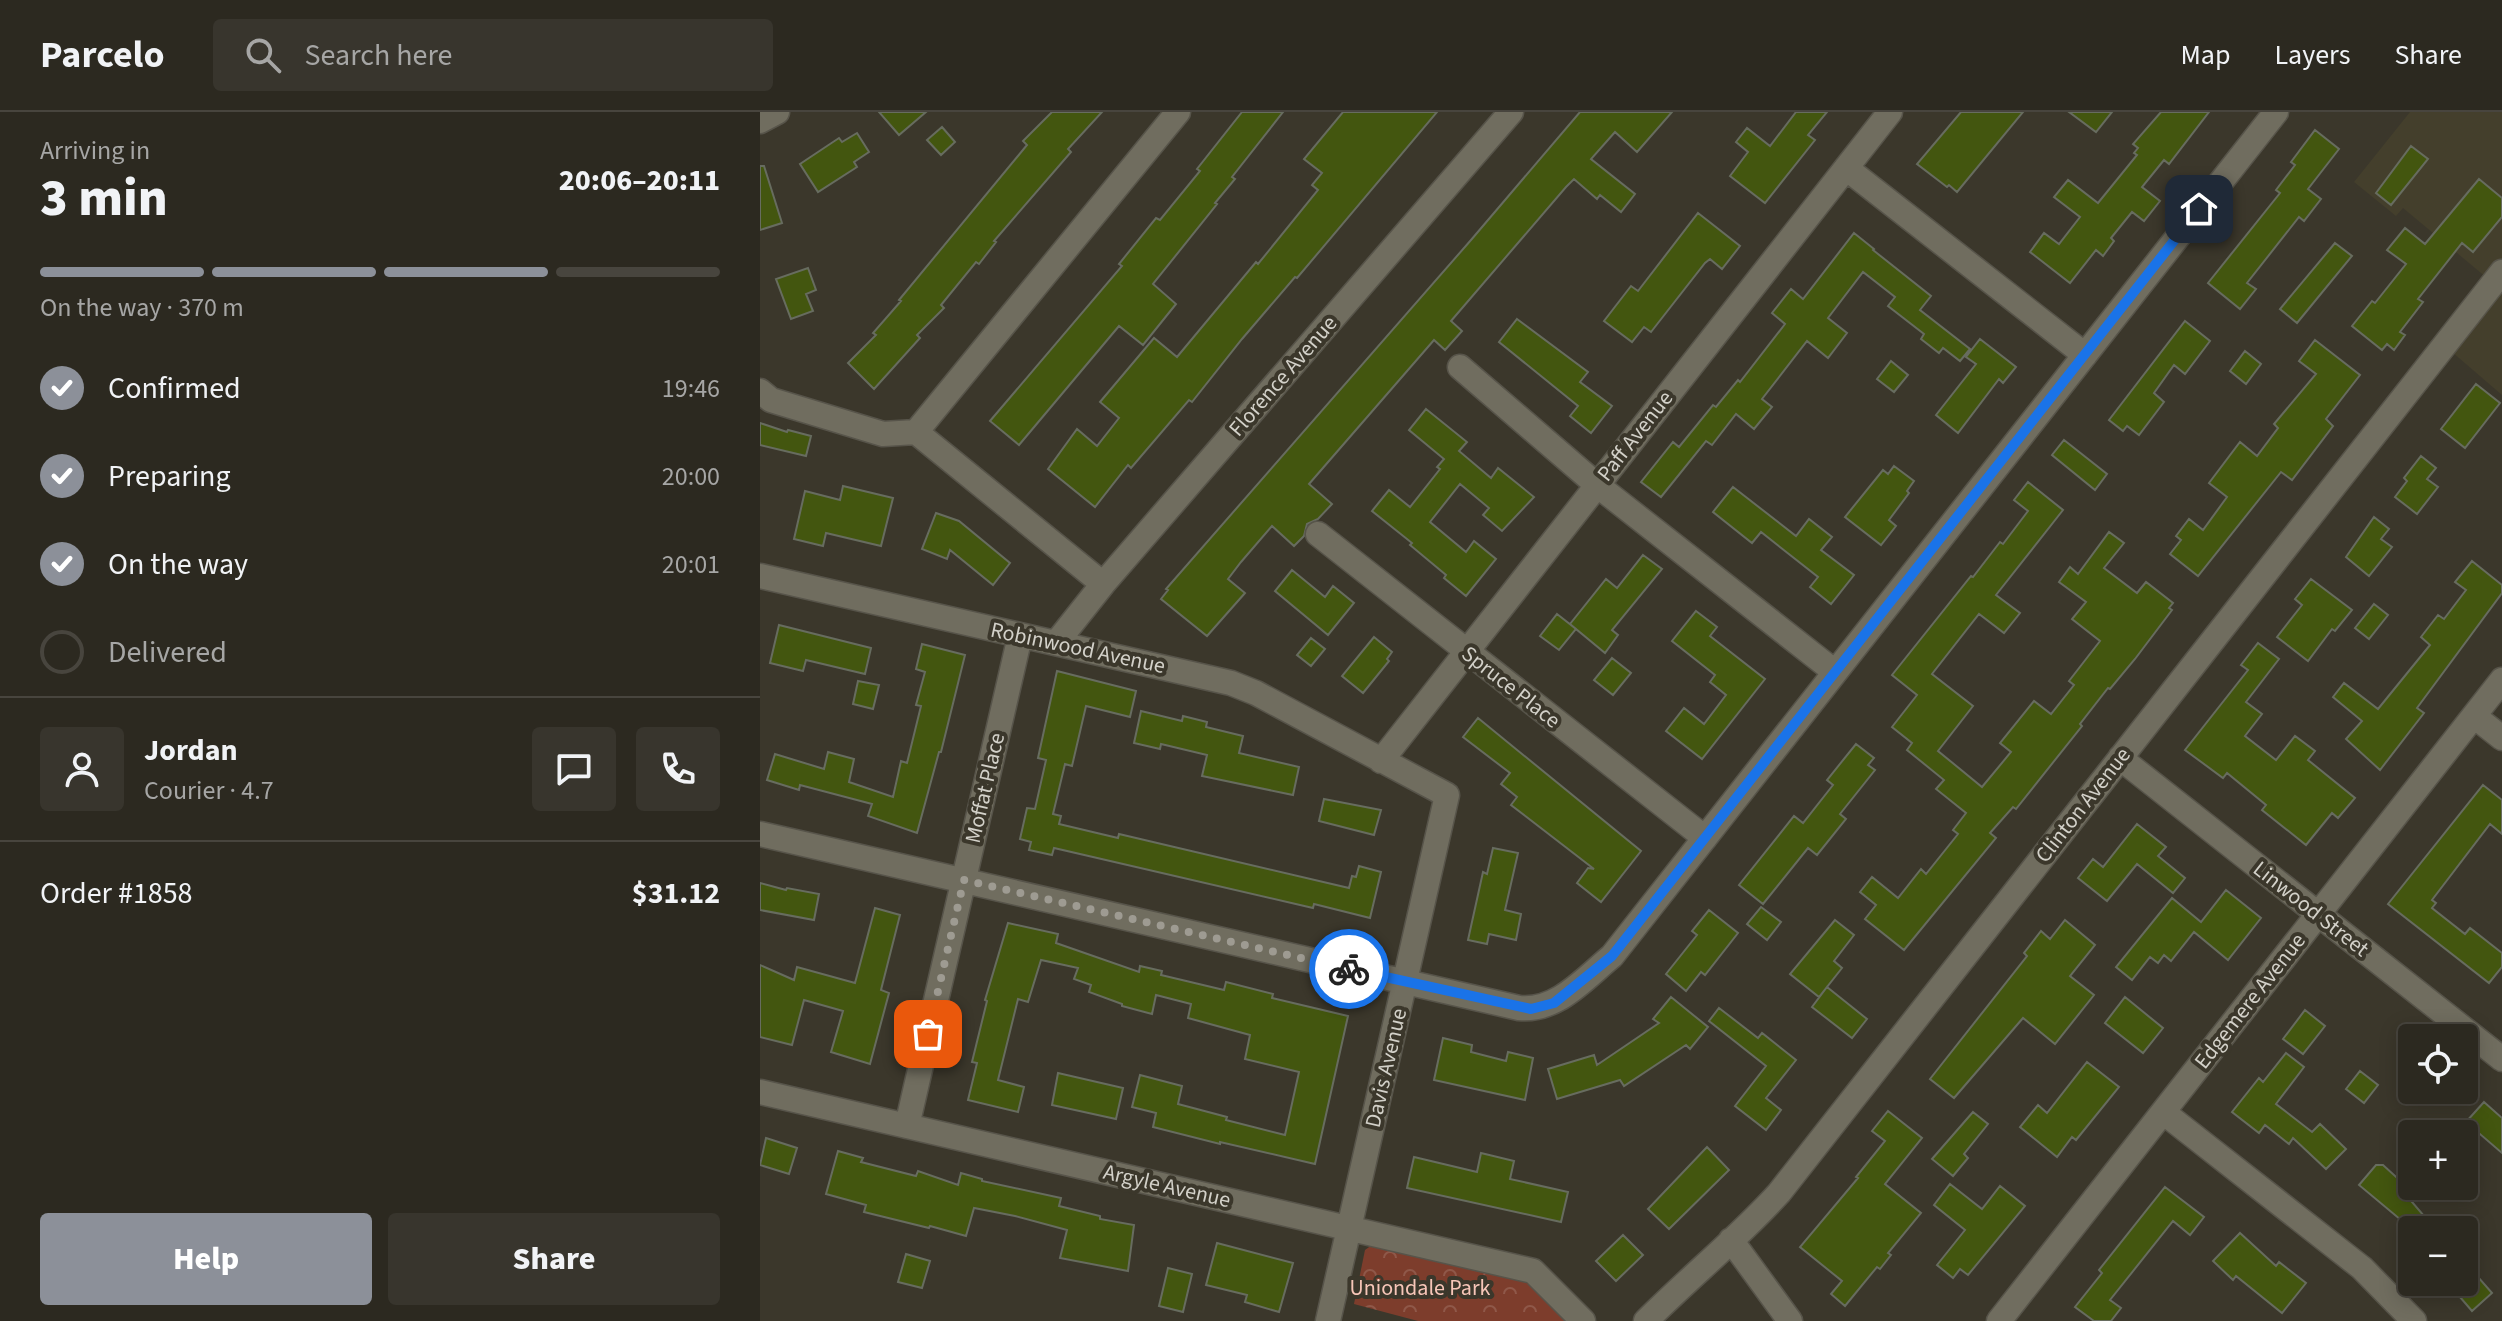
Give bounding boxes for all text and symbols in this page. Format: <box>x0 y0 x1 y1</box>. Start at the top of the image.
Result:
search box <box>213 19 773 91</box>
text: Parcelo <box>40 28 165 82</box>
icon: search <box>241 33 285 77</box>
text: Search here <box>305 34 452 77</box>
text: Map <box>2180 35 2230 75</box>
text: Layers <box>2274 35 2350 75</box>
text: Share <box>2394 35 2462 75</box>
text: Arriving in <box>40 132 150 169</box>
text: 20:06–20:11 <box>559 159 720 202</box>
text: 3 min <box>40 162 168 236</box>
pin <box>2165 175 2233 243</box>
icon: home <box>2177 187 2221 231</box>
text: On the way · 370 m <box>40 289 244 326</box>
street label: Florence Avenue <box>1221 308 1345 444</box>
icon: check <box>40 366 84 410</box>
text: Confirmed <box>108 367 241 410</box>
text: 19:46 <box>662 370 720 407</box>
street label: Paff Avenue <box>1589 384 1681 488</box>
icon: check <box>40 454 84 498</box>
text: Preparing <box>108 455 231 498</box>
text: 20:00 <box>662 458 720 495</box>
icon: check <box>40 542 84 586</box>
text: On the way <box>108 543 248 586</box>
text: 20:01 <box>662 546 720 583</box>
street label: Robinwood Avenue <box>988 614 1168 682</box>
text: Delivered <box>108 631 227 674</box>
street label: Spruce Place <box>1455 638 1567 736</box>
button: person <box>40 727 124 811</box>
button: chat <box>532 727 616 811</box>
button: phone <box>636 727 720 811</box>
text: Jordan <box>144 729 238 772</box>
street label: Moffat Place <box>957 730 1013 846</box>
street label: Clinton Avenue <box>2028 740 2138 870</box>
text: Courier · 4.7 <box>144 772 274 809</box>
street label: Linwood Street <box>2246 853 2376 965</box>
text: Order #1858 <box>40 872 193 915</box>
text: $31.12 <box>632 872 720 915</box>
street label: Edgemere Avenue <box>2187 926 2313 1076</box>
courier <box>1309 929 1389 1009</box>
icon: bike <box>1327 947 1371 991</box>
pin <box>894 1000 962 1068</box>
street label: Davis Avenue <box>1357 1005 1415 1131</box>
icon: bag <box>906 1012 950 1056</box>
map controls <box>2398 1024 2478 1296</box>
button: locate <box>2398 1024 2478 1104</box>
button: + <box>2398 1120 2478 1200</box>
street label: Argyle Avenue <box>1100 1156 1234 1216</box>
button: Help <box>40 1213 372 1305</box>
button: Share <box>388 1213 720 1305</box>
button: − <box>2398 1216 2478 1296</box>
park label: Uniondale Park <box>1350 1272 1491 1304</box>

